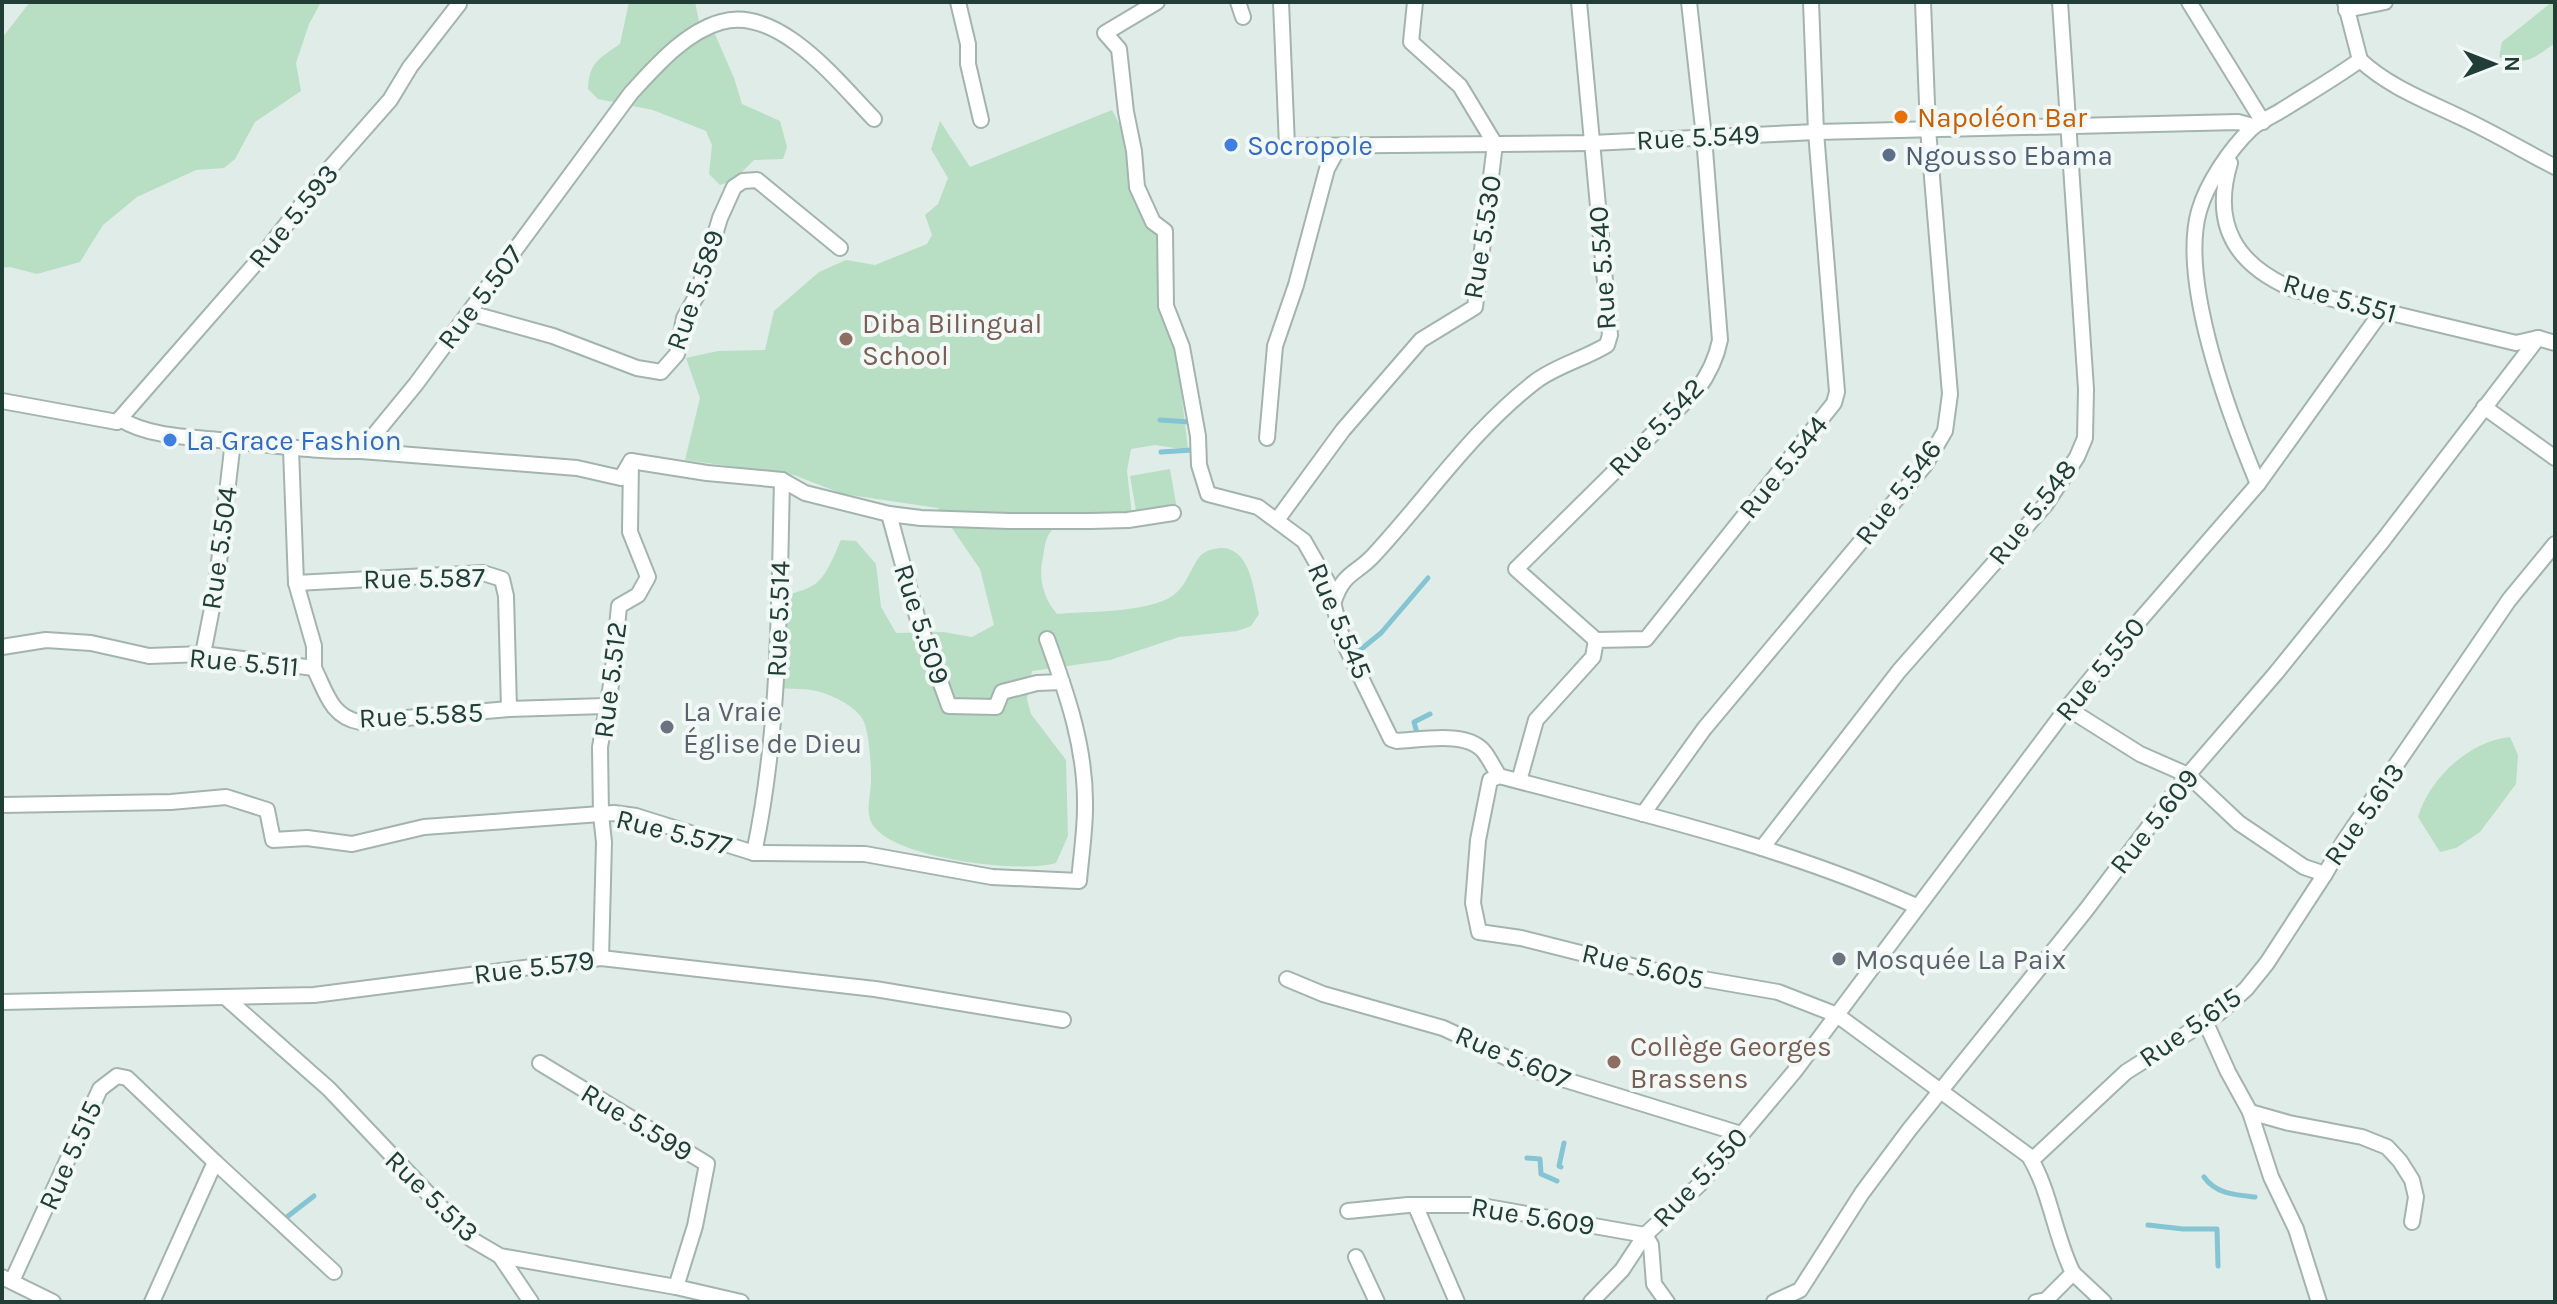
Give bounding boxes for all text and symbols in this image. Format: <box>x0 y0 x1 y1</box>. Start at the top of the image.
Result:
north arrow <box>2453 24 2533 104</box>
text: N <box>2499 56 2525 72</box>
place label: Napoléon Bar <box>1917 101 2088 134</box>
marker: Napoléon Bar <box>1892 108 1910 126</box>
street label: Rue 5.549 <box>1635 117 1761 157</box>
place label: Socropole <box>1247 129 1373 162</box>
marker: Socropole <box>1222 136 1240 154</box>
place label: Ngousso Ebama <box>1905 139 2113 172</box>
marker: Ngousso Ebama <box>1880 146 1898 164</box>
street label: Rue 5.593 <box>241 157 345 275</box>
street label: Rue 5.530 <box>1456 173 1508 301</box>
street label: Rue 5.540 <box>1581 205 1623 331</box>
street label: Rue 5.589 <box>659 225 731 355</box>
street label: Rue 5.507 <box>430 239 530 355</box>
street label: Rue 5.551 <box>2279 266 2401 330</box>
place label: Diba Bilingual School <box>862 307 1042 372</box>
marker: Diba Bilingual School <box>837 330 855 348</box>
street label: Rue 5.542 <box>1601 371 1711 483</box>
street label: Rue 5.544 <box>1731 409 1835 525</box>
place label: La Grace Fashion <box>186 424 402 457</box>
marker: La Grace Fashion <box>161 431 179 449</box>
street label: Rue 5.546 <box>1848 433 1948 551</box>
street label: Rue 5.548 <box>1981 453 2083 571</box>
street label: Rue 5.504 <box>194 484 244 612</box>
street label: Rue 5.545 <box>1301 558 1379 684</box>
street label: Rue 5.587 <box>363 560 485 596</box>
street label: Rue 5.514 <box>759 560 797 678</box>
street label: Rue 5.509 <box>887 560 957 688</box>
street label: Rue 5.550 <box>2048 610 2152 728</box>
street label: Rue 5.512 <box>586 620 634 740</box>
street label: Rue 5.511 <box>188 641 300 683</box>
street label: Rue 5.585 <box>358 695 484 735</box>
place label: La Vraie Église de Dieu <box>683 695 862 760</box>
marker: La Vraie Église de Dieu <box>658 718 676 736</box>
street label: Rue 5.613 <box>2317 756 2411 872</box>
street label: Rue 5.609 <box>2103 762 2205 880</box>
street label: Rue 5.577 <box>613 802 735 862</box>
street label: Rue 5.605 <box>1579 936 1707 996</box>
street label: Rue 5.579 <box>472 943 596 991</box>
place label: Mosquée La Paix <box>1855 943 2066 976</box>
marker: Mosquée La Paix <box>1830 950 1848 968</box>
street label: Rue 5.615 <box>2133 980 2247 1074</box>
street label: Rue 5.607 <box>1451 1018 1575 1096</box>
place label: Collège Georges Brassens <box>1630 1030 1832 1095</box>
marker: Collège Georges Brassens <box>1605 1053 1623 1071</box>
street label: Rue 5.599 <box>575 1076 699 1168</box>
street label: Rue 5.515 <box>31 1095 109 1215</box>
street label: Rue 5.550 <box>1646 1120 1754 1234</box>
street label: Rue 5.513 <box>378 1143 486 1249</box>
street label: Rue 5.609 <box>1469 1190 1597 1242</box>

